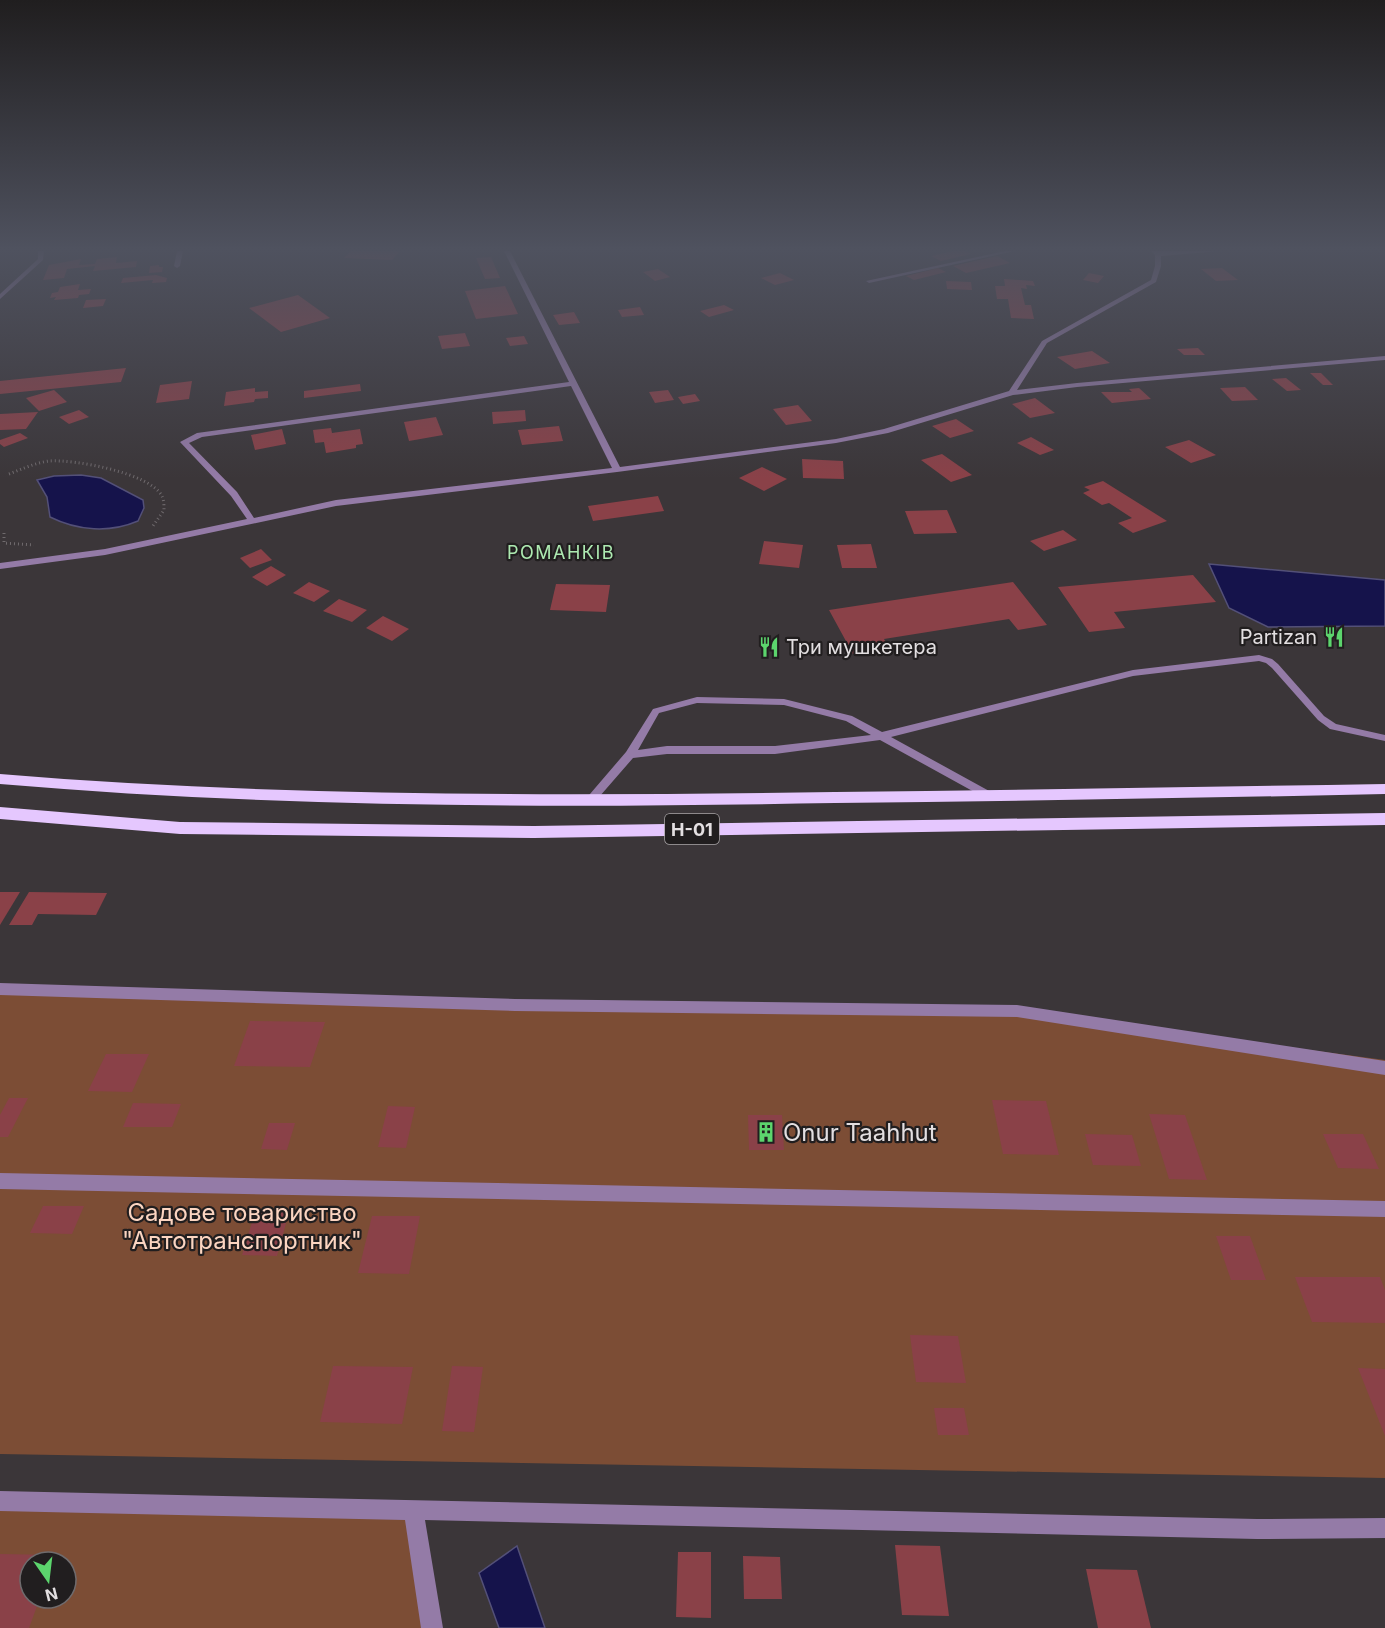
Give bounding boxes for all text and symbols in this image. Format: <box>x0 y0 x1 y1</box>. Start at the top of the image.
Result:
district label: РОМАНКІВ <box>507 542 615 563</box>
place label: Partizan <box>1240 625 1317 649</box>
restaurant icon: Partizan <box>1322 625 1346 649</box>
restaurant icon: Три мушкетера <box>757 635 781 659</box>
place label: Три мушкетера <box>786 635 937 659</box>
road number: Н-01 <box>665 814 719 844</box>
place label: Onur Taahhut <box>783 1118 937 1147</box>
building icon: Onur Taahhut <box>754 1120 778 1144</box>
park label: Садове товариство "Автотранспортник" <box>122 1198 362 1255</box>
north arrow <box>18 1550 78 1610</box>
text: N <box>43 1583 60 1606</box>

